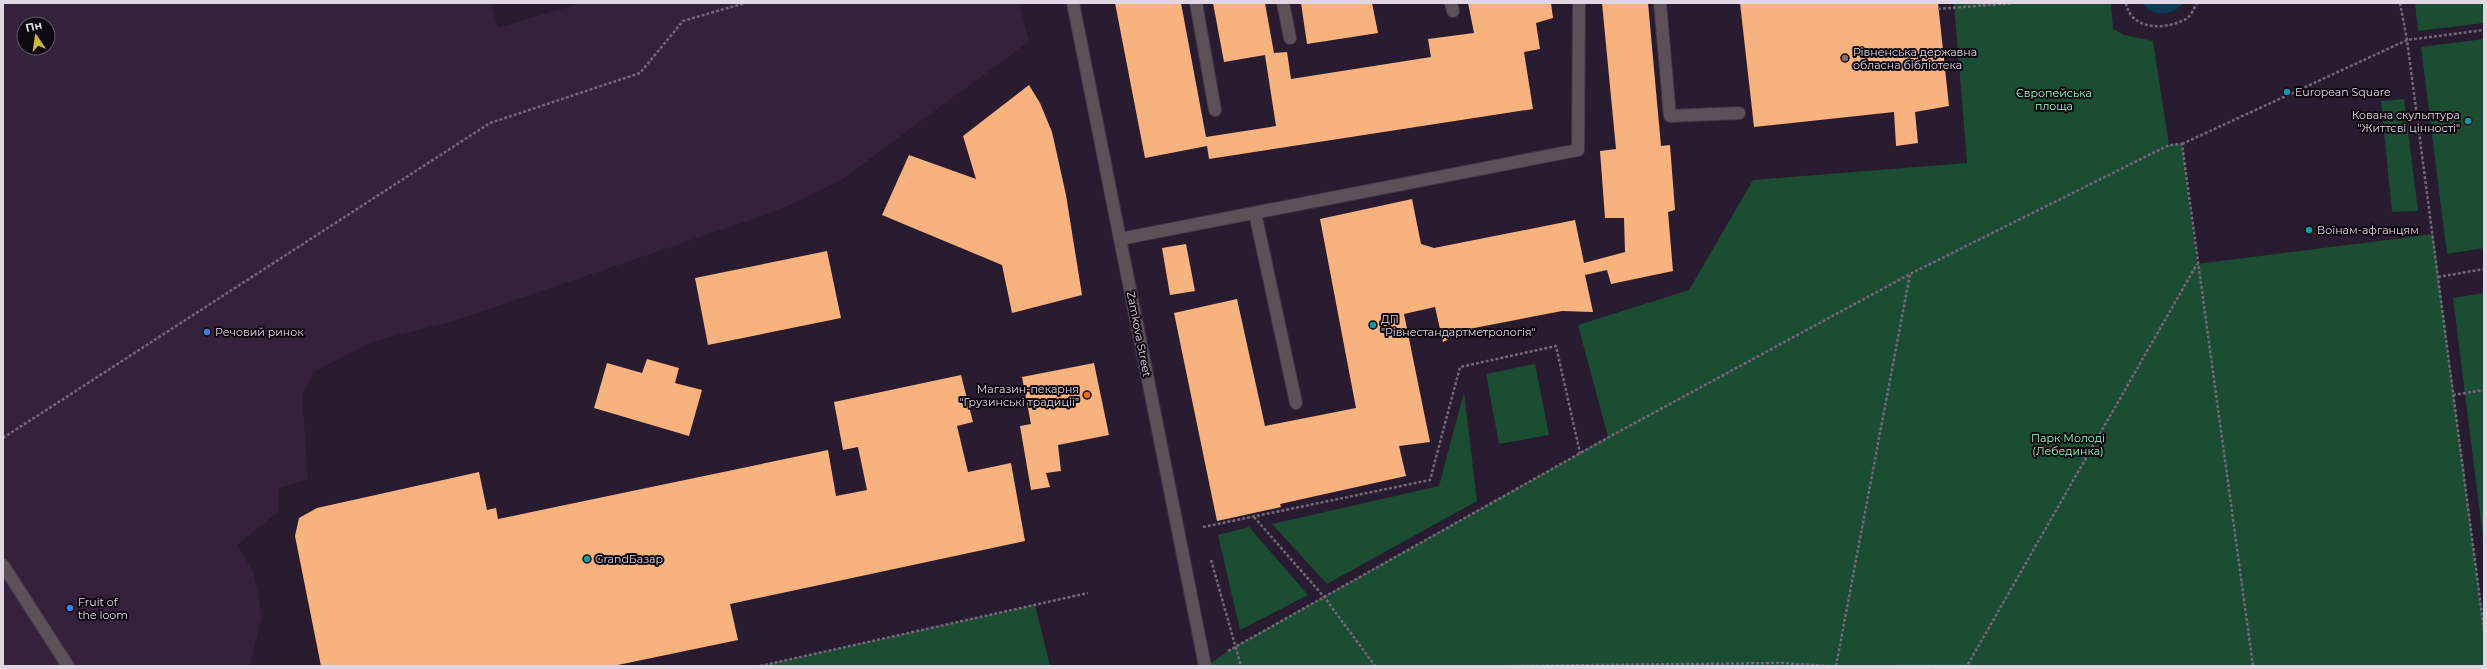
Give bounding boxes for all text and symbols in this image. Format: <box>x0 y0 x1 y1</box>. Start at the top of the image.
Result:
north arrow <box>16 16 56 56</box>
text: Пн <box>24 18 43 35</box>
place label: Рівненська державна обласна бібліотека <box>1853 45 1977 72</box>
marker: Рівненська державна обласна бібліотека <box>1840 53 1850 63</box>
place label: European Square <box>2295 85 2391 99</box>
park label: Європейська площа <box>2016 86 2092 113</box>
marker: European Square <box>2282 87 2292 97</box>
place label: Кована скульптура "Життєві цінності" <box>2352 108 2460 135</box>
marker: Кована скульптура "Життєві цінності" <box>2463 116 2473 126</box>
place label: Воїнам-афганцям <box>2317 223 2419 237</box>
marker: Воїнам-афганцям <box>2304 225 2314 235</box>
street label: Zamkova Street <box>1124 290 1154 378</box>
place label: ДП "Рівнестандартметрологія" <box>1381 312 1536 339</box>
marker: ДП "Рівнестандартметрологія" <box>1368 320 1378 330</box>
place label: Речовий ринок <box>215 325 304 339</box>
marker: Речовий ринок <box>202 327 212 337</box>
place label: Магазин-пекарня "Грузинські традиції" <box>959 382 1079 409</box>
marker: Магазин-пекарня "Грузинські традиції" <box>1082 390 1092 400</box>
park label: Парк Молоді (Лебединка) <box>2031 431 2105 458</box>
place label: GrandБазар <box>595 552 663 566</box>
marker: GrandБазар <box>582 554 592 564</box>
place label: Fruit of the loom <box>78 595 128 622</box>
marker: Fruit of the loom <box>65 603 75 613</box>

